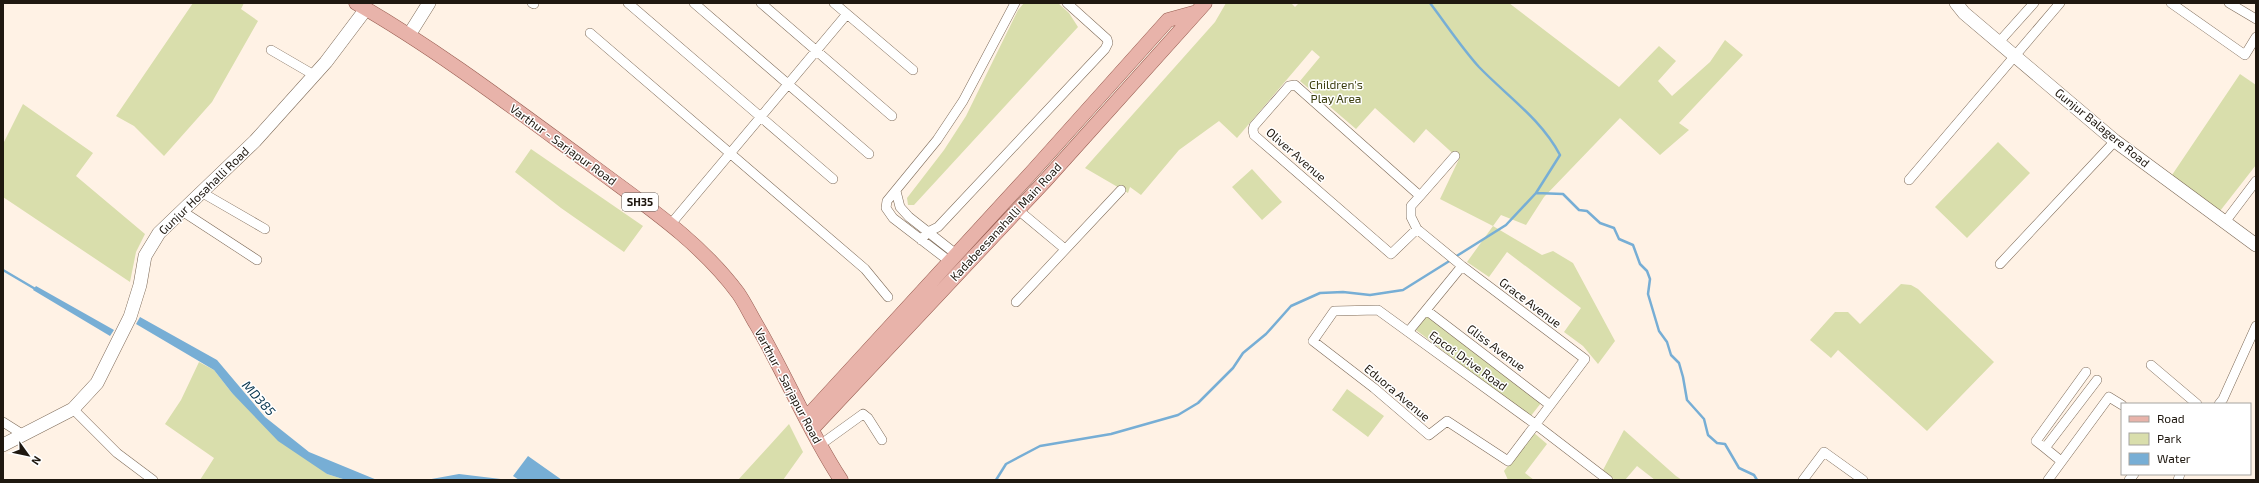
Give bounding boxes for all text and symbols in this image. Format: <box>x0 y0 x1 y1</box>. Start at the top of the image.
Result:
park label: Children's Play Area <box>1309 77 1363 105</box>
street label: Gunjur Balagere Road <box>2052 85 2153 170</box>
street label: Varthur - Sarjapur Road <box>507 101 620 188</box>
street label: Oliver Avenue <box>1264 125 1329 184</box>
street label: Gunjur Hosahalli Road <box>155 144 252 238</box>
street label: Kadabeesanahalli Main Road <box>947 159 1064 283</box>
road number: SH35 <box>622 193 658 211</box>
street label: Grace Avenue <box>1497 274 1564 330</box>
street label: Gliss Avenue <box>1465 321 1528 374</box>
street label: Varthur - Sarjapur Road <box>752 326 825 446</box>
street label: Epcot Drive Road <box>1427 327 1510 393</box>
street label: Eduora Avenue <box>1362 361 1433 424</box>
water label: MD385 <box>239 377 279 419</box>
legend <box>2121 403 2251 475</box>
text: Road <box>2157 411 2185 425</box>
text: Park <box>2157 431 2182 445</box>
north arrow <box>8 435 48 475</box>
text: Water <box>2157 451 2191 465</box>
text: N <box>29 454 44 468</box>

